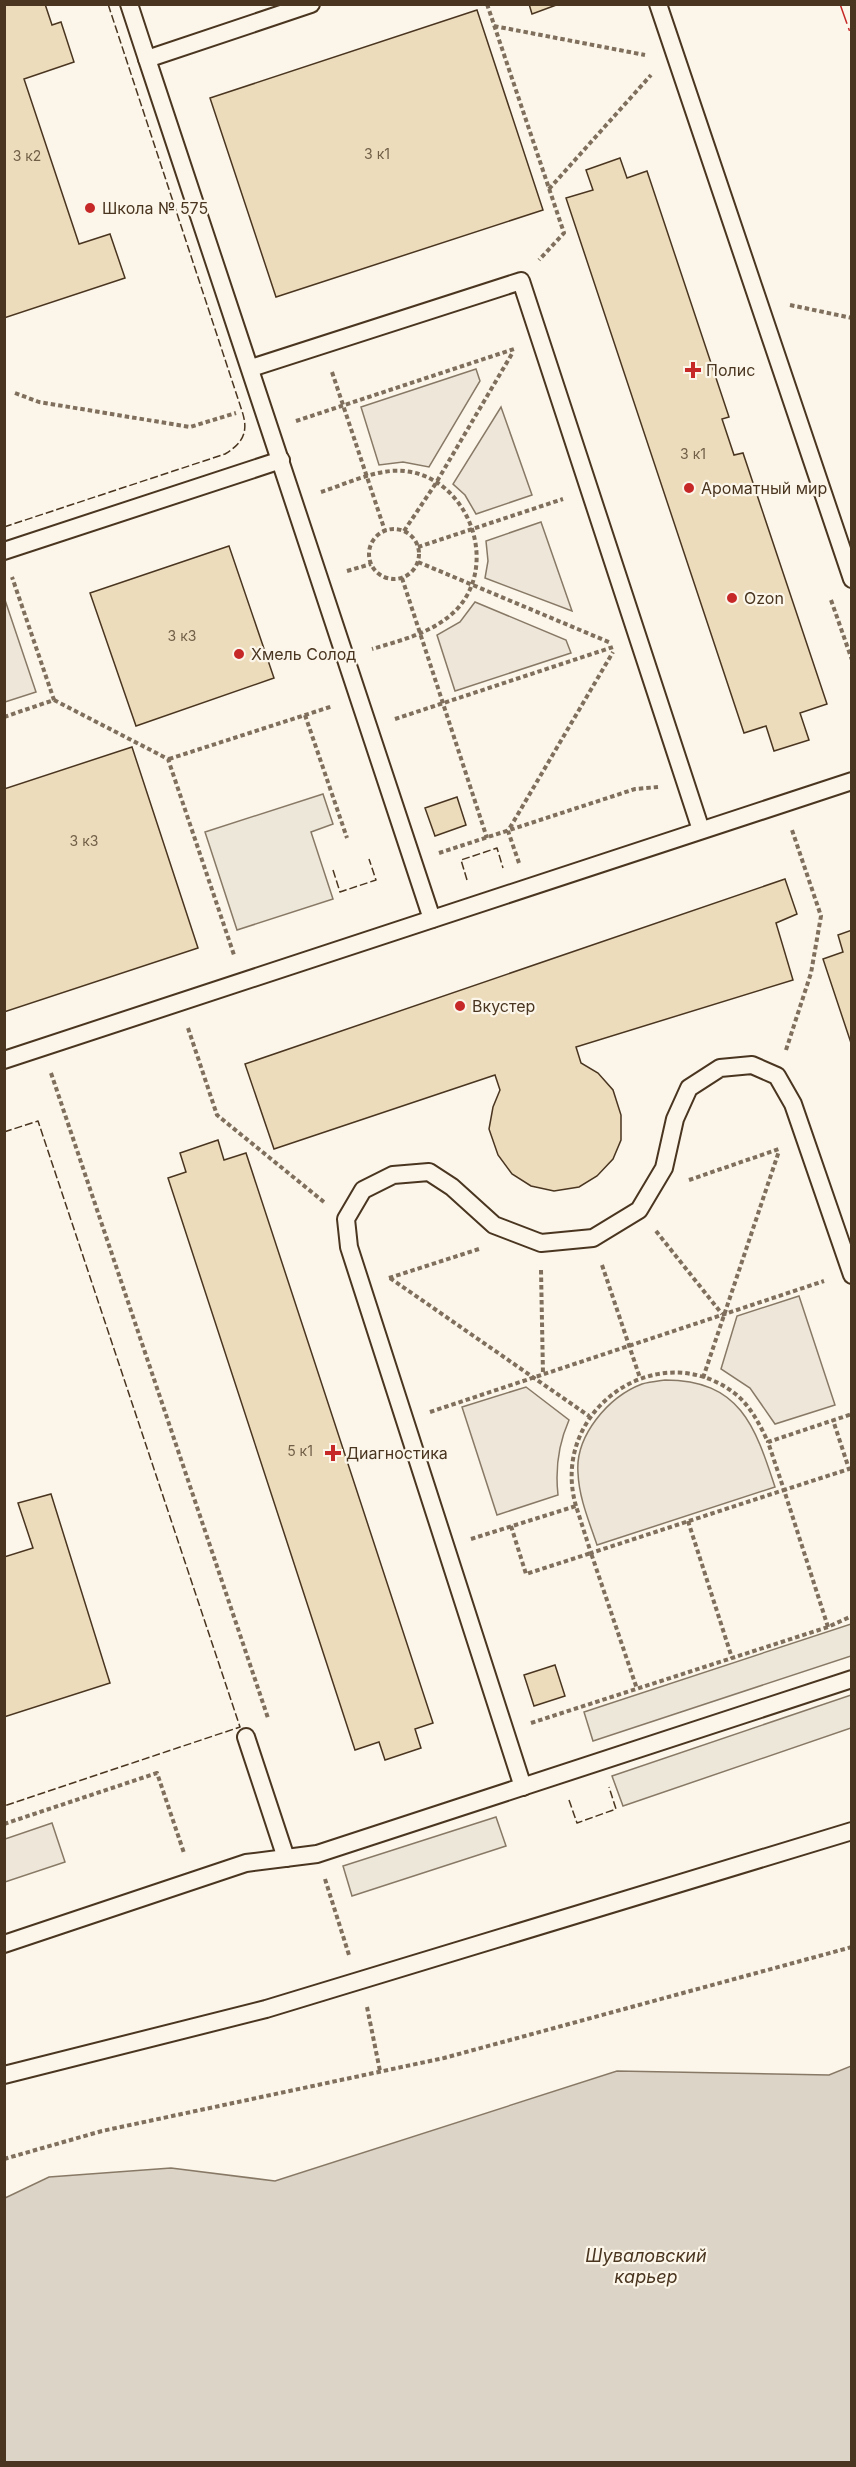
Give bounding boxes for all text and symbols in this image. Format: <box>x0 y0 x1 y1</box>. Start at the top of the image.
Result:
house number: 3 к1 <box>364 145 390 162</box>
house number: 3 к2 <box>13 147 41 164</box>
place label: Школа № 575 <box>102 198 208 218</box>
marker: Школа № 575 <box>83 201 97 215</box>
place label: Полис <box>706 360 755 380</box>
marker: Полис <box>684 361 702 379</box>
house number: 3 к1 <box>680 445 706 462</box>
place label: Ароматный мир <box>701 478 827 498</box>
marker: Ароматный мир <box>682 481 696 495</box>
place label: Ozon <box>744 588 784 608</box>
marker: Ozon <box>725 591 739 605</box>
house number: 3 к3 <box>168 627 196 644</box>
place label: Хмель Солод <box>251 644 356 664</box>
marker: Хмель Солод <box>232 647 246 661</box>
house number: 3 к3 <box>70 832 98 849</box>
place label: Вкустер <box>472 996 535 1016</box>
marker: Вкустер <box>453 999 467 1013</box>
house number: 5 к1 <box>287 1442 313 1459</box>
place label: Диагностика <box>346 1443 448 1463</box>
marker: Диагностика <box>324 1444 342 1462</box>
water label: Шуваловский карьер <box>585 2245 707 2287</box>

